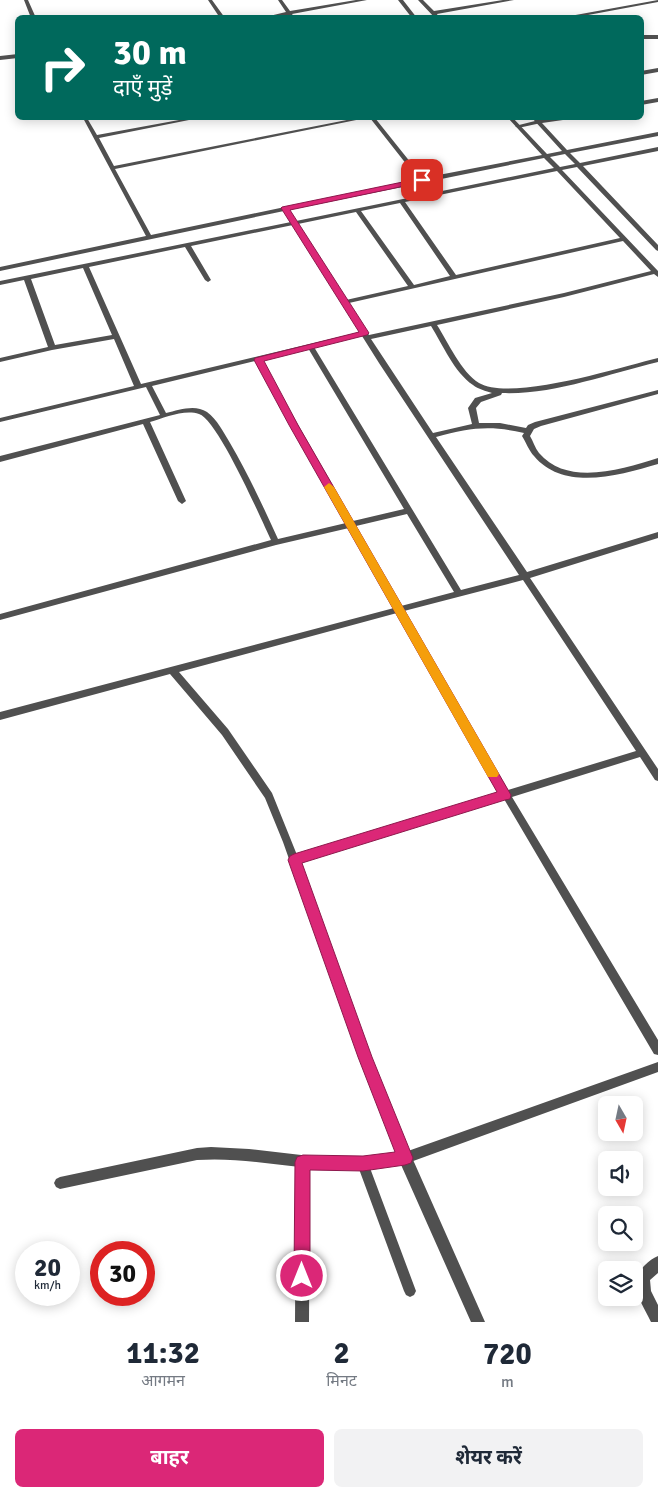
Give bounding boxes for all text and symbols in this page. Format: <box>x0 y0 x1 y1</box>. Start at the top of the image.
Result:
text: 30 m <box>113 31 187 74</box>
icon: right <box>30 35 95 100</box>
text: दाएँ मुड़ें <box>113 74 172 101</box>
pin <box>401 159 443 201</box>
icon: arrive <box>408 166 436 194</box>
north arrow <box>598 1096 642 1141</box>
map controls <box>598 1096 643 1306</box>
button: sound <box>598 1151 643 1196</box>
button: search <box>598 1206 643 1251</box>
speed limit sign: 30 <box>90 1241 155 1306</box>
position arrow <box>275 1249 327 1301</box>
text: 20 <box>34 1252 61 1283</box>
button: layers <box>598 1261 643 1306</box>
text: km/h <box>34 1278 61 1293</box>
text: 11:32 <box>126 1335 200 1372</box>
text: 2 <box>333 1335 350 1372</box>
text: 720 <box>483 1336 532 1373</box>
text: आगमन <box>141 1371 185 1391</box>
text: मिनट <box>326 1371 357 1391</box>
text: m <box>501 1372 514 1392</box>
button: बाहर <box>15 1429 324 1487</box>
button: शेयर करें <box>334 1429 643 1487</box>

